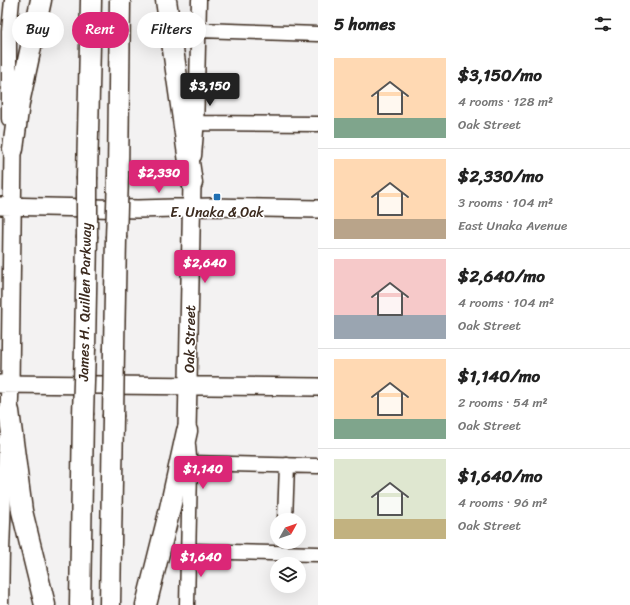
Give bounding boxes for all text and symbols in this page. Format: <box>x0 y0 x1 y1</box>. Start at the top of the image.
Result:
text: 5 homes <box>334 9 395 39</box>
chip: Buy <box>12 12 64 48</box>
chip: Rent <box>72 12 129 48</box>
chip: Filters <box>137 12 206 48</box>
icon: filters <box>592 13 614 35</box>
text: $3,150/mo <box>458 60 542 90</box>
pin: $3,150 <box>177 73 243 107</box>
text: $3,150 <box>189 74 231 97</box>
icon: home <box>366 74 414 122</box>
text: 4 rooms · 128 m² <box>458 90 553 113</box>
text: Oak Street <box>458 113 521 136</box>
pin: $2,330 <box>126 160 192 194</box>
text: $2,330 <box>138 161 180 184</box>
text: $2,330/mo <box>458 161 543 191</box>
icon: home <box>366 175 414 223</box>
text: 3 rooms · 104 m² <box>458 191 553 214</box>
marker: E. Unaka & Oak <box>212 192 222 202</box>
place label: E. Unaka & Oak <box>170 200 264 225</box>
text: East Unaka Avenue <box>458 214 567 237</box>
street label: James H. Quillen Parkway <box>71 222 99 382</box>
pin: $2,640 <box>172 250 238 284</box>
text: $2,640 <box>183 251 227 274</box>
text: $2,640/mo <box>458 261 545 291</box>
icon: home <box>366 275 414 323</box>
text: 4 rooms · 104 m² <box>458 291 554 314</box>
street label: Oak Street <box>177 305 203 373</box>
text: Oak Street <box>458 314 521 337</box>
text: $1,140/mo <box>458 361 540 391</box>
icon: home <box>366 375 414 423</box>
text: 2 rooms · 54 m² <box>458 391 548 414</box>
text: Oak Street <box>458 414 521 437</box>
pin: $1,140 <box>170 456 236 490</box>
text: $1,140 <box>183 457 223 480</box>
text: $1,640/mo <box>458 461 542 491</box>
icon: home <box>366 475 414 523</box>
text: 4 rooms · 96 m² <box>458 491 547 514</box>
north arrow <box>270 513 306 549</box>
map controls <box>270 513 306 593</box>
text: Oak Street <box>458 514 521 537</box>
pin: $1,640 <box>168 544 234 578</box>
text: $1,640 <box>180 545 222 568</box>
button: layers <box>270 557 306 593</box>

